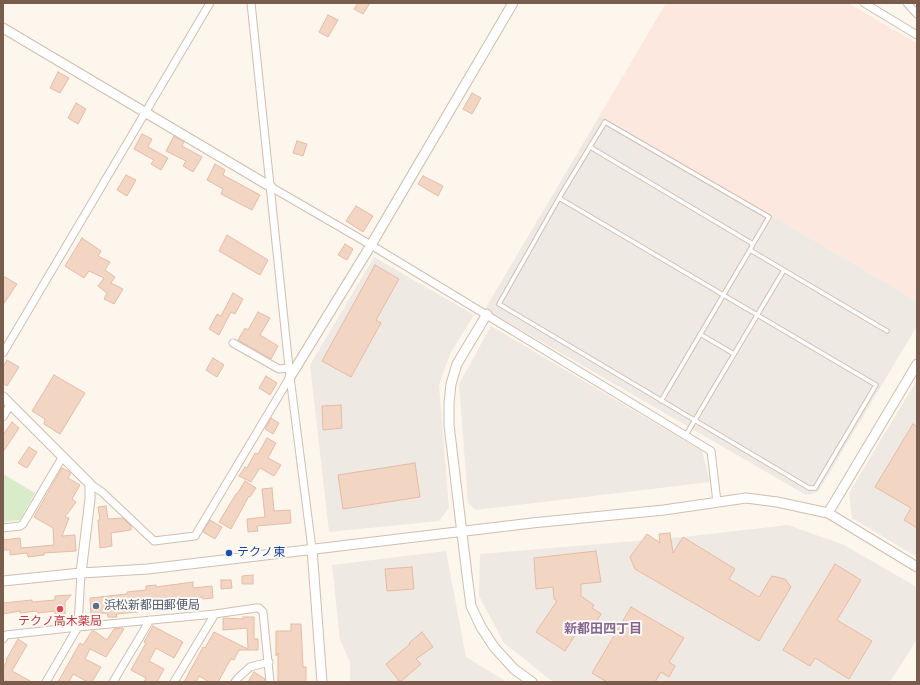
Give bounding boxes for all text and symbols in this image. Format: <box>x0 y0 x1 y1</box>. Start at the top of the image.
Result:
place label: テクノ東 <box>237 546 285 560</box>
marker: テクノ東 <box>224 548 234 558</box>
place label: 浜松新都田郵便局 <box>104 599 200 613</box>
marker: 浜松新都田郵便局 <box>91 601 101 611</box>
marker: テクノ高木薬局 <box>55 604 65 614</box>
place label: テクノ高木薬局 <box>18 615 102 629</box>
district label: 新都田四丁目 <box>564 622 642 638</box>

